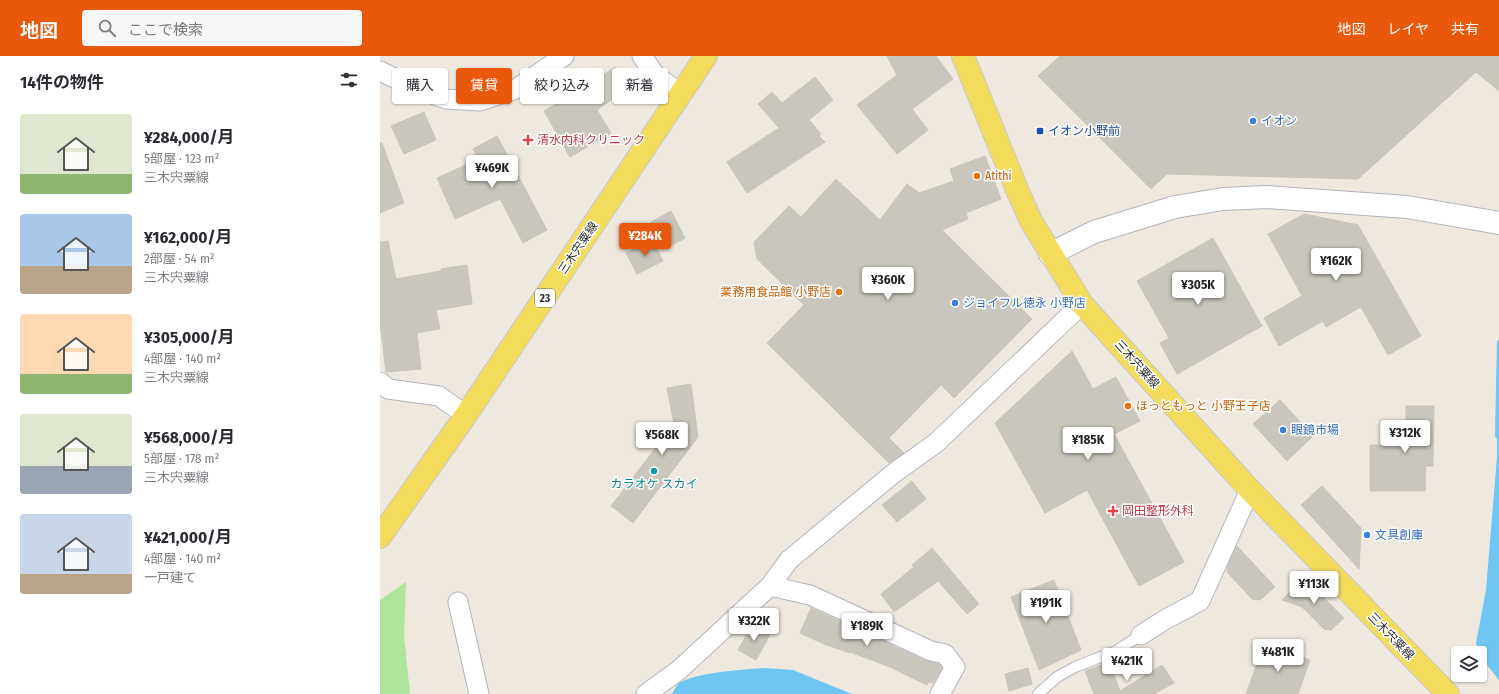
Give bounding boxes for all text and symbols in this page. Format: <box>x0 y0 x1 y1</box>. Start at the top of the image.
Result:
search box <box>82 10 362 46</box>
icon: search <box>96 17 118 39</box>
text: 地図 <box>20 19 58 42</box>
text: ここで検索 <box>128 21 203 39</box>
text: 地図 <box>1337 21 1365 38</box>
text: レイヤ <box>1387 21 1429 38</box>
text: 共有 <box>1451 21 1479 38</box>
chip: 購入 <box>392 68 448 104</box>
chip: 賃貸 <box>456 68 512 104</box>
chip: 絞り込み <box>520 68 604 104</box>
chip: 新着 <box>612 68 668 104</box>
icon: filters <box>338 69 360 91</box>
text: 14件の物件 <box>20 72 104 93</box>
place label: イオン <box>1261 114 1297 128</box>
marker: イオン <box>1248 116 1258 126</box>
place label: イオン小野前 <box>1048 124 1120 138</box>
marker: イオン小野前 <box>1035 126 1045 136</box>
text: ¥284,000/月 <box>144 127 235 148</box>
icon: home <box>52 130 100 178</box>
place label: 清水内科クリニック <box>537 133 645 147</box>
marker: 清水内科クリニック <box>522 134 534 146</box>
text: 5部屋 · 123 m² <box>144 151 219 166</box>
pin: ¥469K <box>464 155 520 189</box>
text: ¥469K <box>475 160 509 175</box>
place label: Atithi <box>985 169 1012 183</box>
text: 三木宍粟線 <box>144 170 209 185</box>
marker: Atithi <box>972 171 982 181</box>
street label: 三木宍粟線 <box>555 219 601 277</box>
pin: ¥284K <box>617 223 673 257</box>
text: ¥162,000/月 <box>144 227 233 248</box>
text: ¥284K <box>628 228 662 243</box>
icon: home <box>52 230 100 278</box>
pin: ¥162K <box>1308 248 1364 282</box>
text: 2部屋 · 54 m² <box>144 251 215 266</box>
text: ¥162K <box>1320 253 1352 268</box>
pin: ¥360K <box>860 267 916 301</box>
text: 三木宍粟線 <box>144 270 209 285</box>
text: ¥360K <box>871 272 905 287</box>
pin: ¥305K <box>1170 272 1226 306</box>
text: ¥305K <box>1181 277 1215 292</box>
place label: 業務用食品館 小野店 <box>720 285 831 299</box>
marker: 業務用食品館 小野店 <box>834 287 844 297</box>
road number: 23 <box>535 289 555 307</box>
place label: ジョイフル徳永 小野店 <box>963 296 1086 310</box>
marker: ジョイフル徳永 小野店 <box>950 298 960 308</box>
text: ¥305,000/月 <box>144 327 235 348</box>
icon: home <box>52 330 100 378</box>
street label: 三木宍粟線 <box>1112 337 1162 391</box>
text: 4部屋 · 140 m² <box>144 351 221 366</box>
text: 三木宍粟線 <box>144 370 209 385</box>
place label: ほっともっと 小野王子店 <box>1136 399 1271 413</box>
marker: ほっともっと 小野王子店 <box>1123 401 1133 411</box>
pin: ¥312K <box>1377 420 1433 454</box>
pin: ¥568K <box>634 422 690 456</box>
place label: 眼鏡市場 <box>1291 423 1339 437</box>
marker: 眼鏡市場 <box>1278 425 1288 435</box>
text: ¥312K <box>1389 425 1421 440</box>
text: ¥568,000/月 <box>144 427 235 448</box>
text: ¥568K <box>645 427 679 442</box>
pin: ¥185K <box>1060 427 1116 461</box>
icon: home <box>52 430 100 478</box>
text: ¥185K <box>1072 432 1104 447</box>
text: 5部屋 · 178 m² <box>144 451 219 466</box>
marker: カラオケ スカイ <box>649 466 659 476</box>
text: 三木宍粟線 <box>144 470 209 485</box>
place label: カラオケ スカイ <box>611 477 697 491</box>
place label: 岡田整形外科 <box>1122 504 1194 518</box>
marker: 岡田整形外科 <box>1107 505 1119 517</box>
text: ¥421,000/月 <box>144 527 232 548</box>
place label: 文具創庫 <box>1375 528 1423 542</box>
icon: home <box>52 530 100 578</box>
marker: 文具創庫 <box>1362 530 1372 540</box>
text: 4部屋 · 140 m² <box>144 551 221 566</box>
text: 一戸建て <box>144 570 196 585</box>
pin: ¥113K <box>1286 571 1342 605</box>
text: ¥113K <box>1299 576 1329 591</box>
pin: ¥191K <box>1018 590 1074 624</box>
text: ¥191K <box>1030 595 1062 610</box>
pin: ¥322K <box>726 608 782 642</box>
street label: 三木宍粟線 <box>1365 610 1417 662</box>
text: ¥322K <box>738 613 770 628</box>
pin: ¥189K <box>839 613 895 647</box>
text: ¥189K <box>851 618 883 633</box>
pin: ¥481K <box>1250 639 1306 673</box>
text: ¥481K <box>1262 644 1294 659</box>
map controls <box>1451 646 1487 682</box>
button: layers <box>1451 646 1487 682</box>
pin: ¥421K <box>1099 648 1155 682</box>
text: ¥421K <box>1111 653 1143 668</box>

